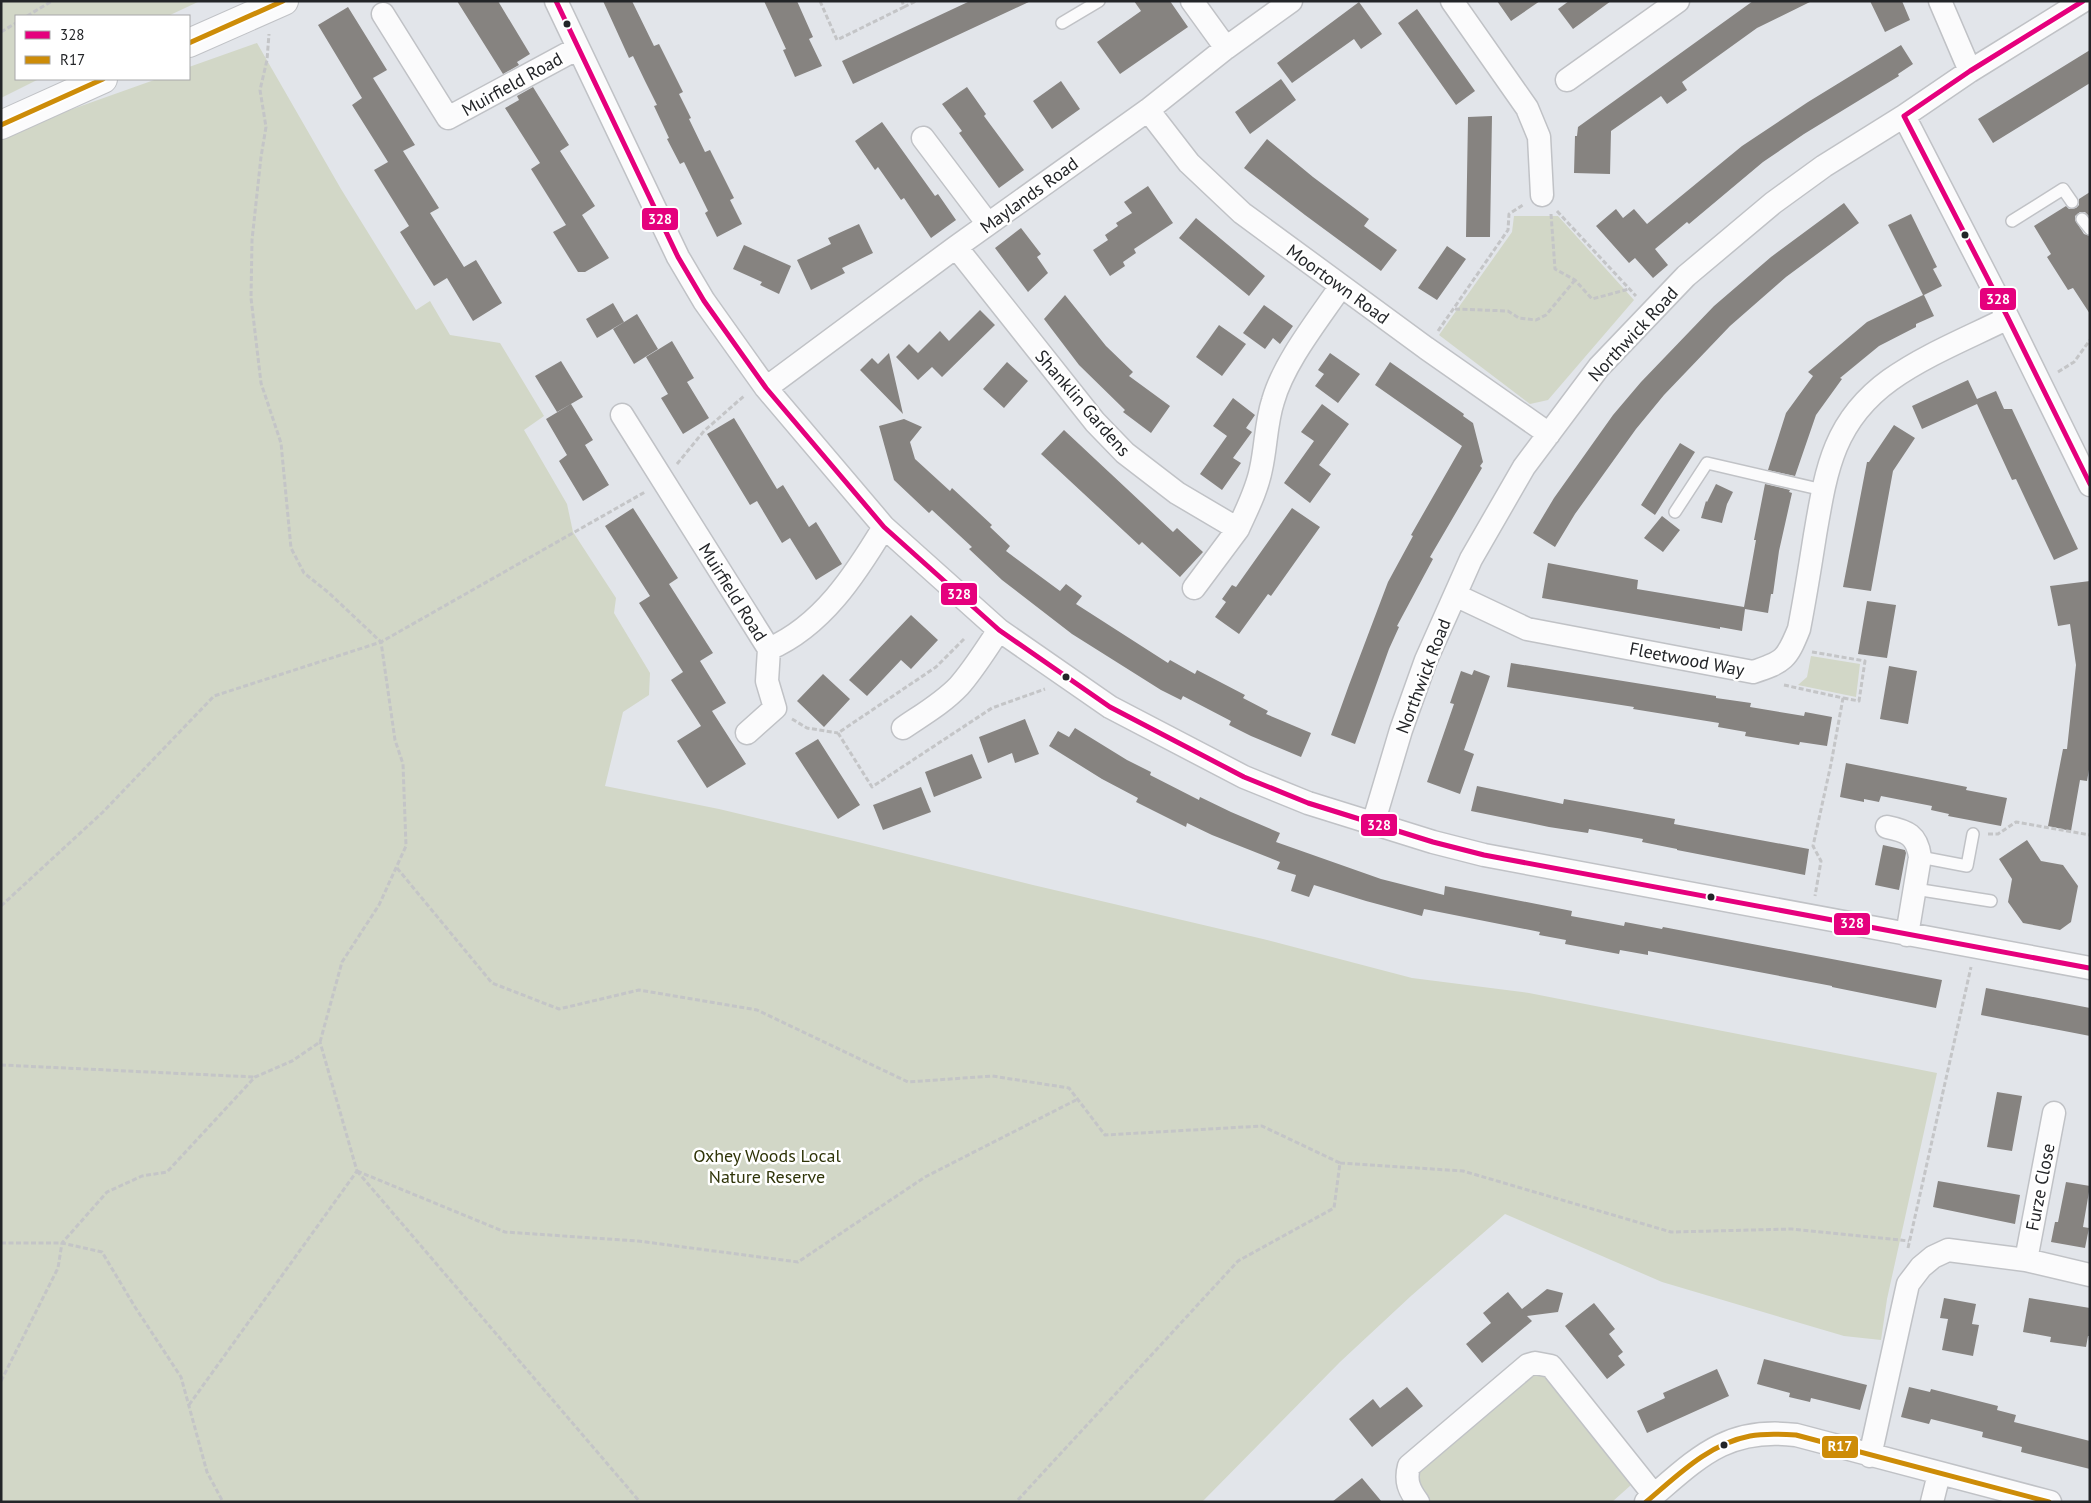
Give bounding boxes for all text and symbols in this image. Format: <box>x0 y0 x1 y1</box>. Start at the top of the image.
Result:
legend <box>15 15 190 80</box>
unlabelled marker <box>562 19 572 29</box>
text: 328 <box>60 25 85 44</box>
street label: Muirfield Road <box>458 47 566 121</box>
text: R17 <box>60 50 85 69</box>
street label: Maylands Road <box>975 152 1083 238</box>
line badge: 328 <box>641 207 679 231</box>
text: 328 <box>648 210 672 228</box>
unlabelled marker <box>1960 230 1970 240</box>
street label: Moortown Road <box>1282 239 1394 329</box>
street label: Northwick Road <box>1583 282 1683 386</box>
line badge: 328 <box>1979 287 2017 311</box>
text: 328 <box>1986 290 2010 308</box>
street label: Shanklin Gardens <box>1030 345 1136 461</box>
street label: Muirfield Road <box>694 539 772 645</box>
line badge: 328 <box>940 582 978 606</box>
text: 328 <box>947 585 971 603</box>
street label: Northwick Road <box>1390 615 1456 737</box>
street label: Fleetwood Way <box>1628 637 1747 682</box>
unlabelled marker <box>1061 672 1071 682</box>
line badge: 328 <box>1360 813 1398 837</box>
text: 328 <box>1367 816 1391 834</box>
unlabelled marker <box>1706 892 1716 902</box>
line badge: 328 <box>1833 912 1871 936</box>
text: 328 <box>1840 914 1864 932</box>
street label: Furze Close <box>2020 1141 2060 1233</box>
park label: Oxhey Woods Local Nature Reserve <box>693 1144 842 1188</box>
line badge: R17 <box>1821 1435 1859 1459</box>
text: R17 <box>1828 1437 1852 1455</box>
unlabelled marker <box>1719 1440 1729 1450</box>

